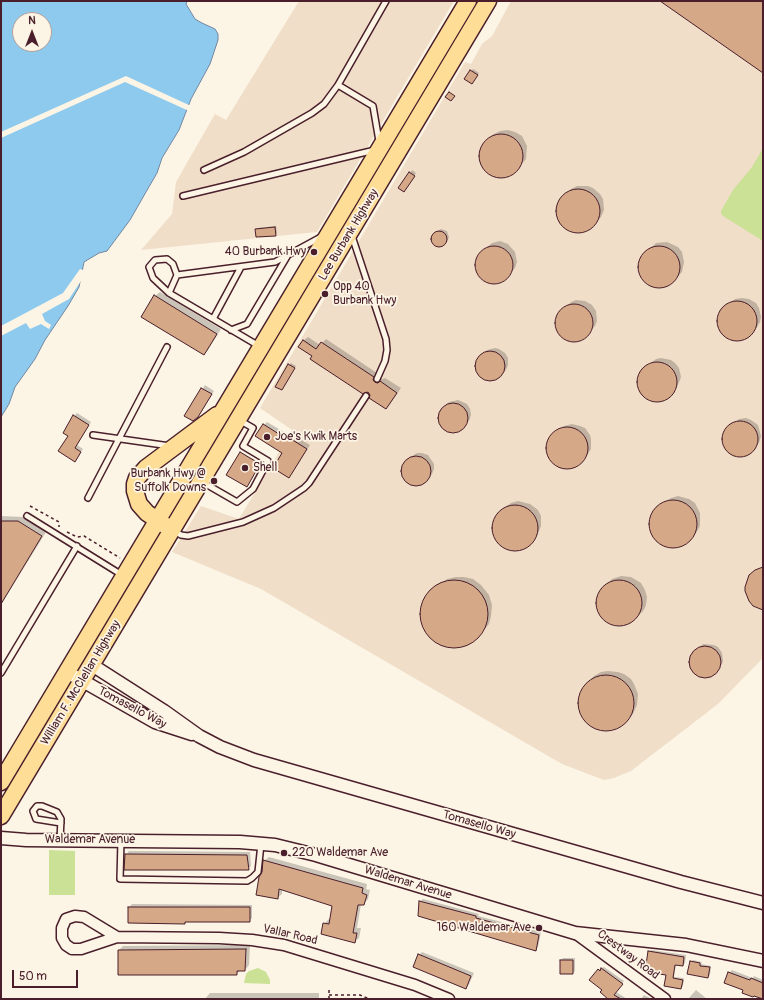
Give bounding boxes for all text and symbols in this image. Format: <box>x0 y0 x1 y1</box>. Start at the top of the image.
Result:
north arrow <box>12 12 52 52</box>
text: N <box>28 14 36 27</box>
street label: Lee Burbank Highway <box>316 187 382 283</box>
place label: 40 Burbank Hwy <box>225 245 306 259</box>
marker: 40 Burbank Hwy <box>309 247 319 257</box>
place label: Opp 40 Burbank Hwy <box>333 280 396 308</box>
marker: Opp 40 Burbank Hwy <box>320 289 330 299</box>
place label: Joe's Kwik Marts <box>275 430 357 444</box>
marker: Joe's Kwik Marts <box>262 432 272 442</box>
place label: Shell <box>253 461 277 475</box>
marker: Shell <box>240 463 250 473</box>
place label: Burbank Hwy @ Suffolk Downs <box>130 467 206 495</box>
marker: Burbank Hwy @ Suffolk Downs <box>209 476 219 486</box>
street label: William F. McClellan Highway <box>38 618 124 748</box>
street label: Tomasello Way <box>95 684 169 732</box>
street label: Tomasello Way <box>441 808 517 842</box>
street label: Waldemar Avenue <box>45 833 135 847</box>
place label: 220 Waldemar Ave <box>292 846 388 860</box>
marker: 220 Waldemar Ave <box>279 848 289 858</box>
street label: Waldemar Avenue <box>363 863 453 903</box>
place label: 160 Waldemar Ave <box>437 921 531 935</box>
street label: Vallar Road <box>261 922 319 948</box>
marker: 160 Waldemar Ave <box>534 923 544 933</box>
street label: Crestway Road <box>594 927 662 983</box>
scale bar <box>14 962 80 988</box>
text: 50 m <box>19 969 47 984</box>

